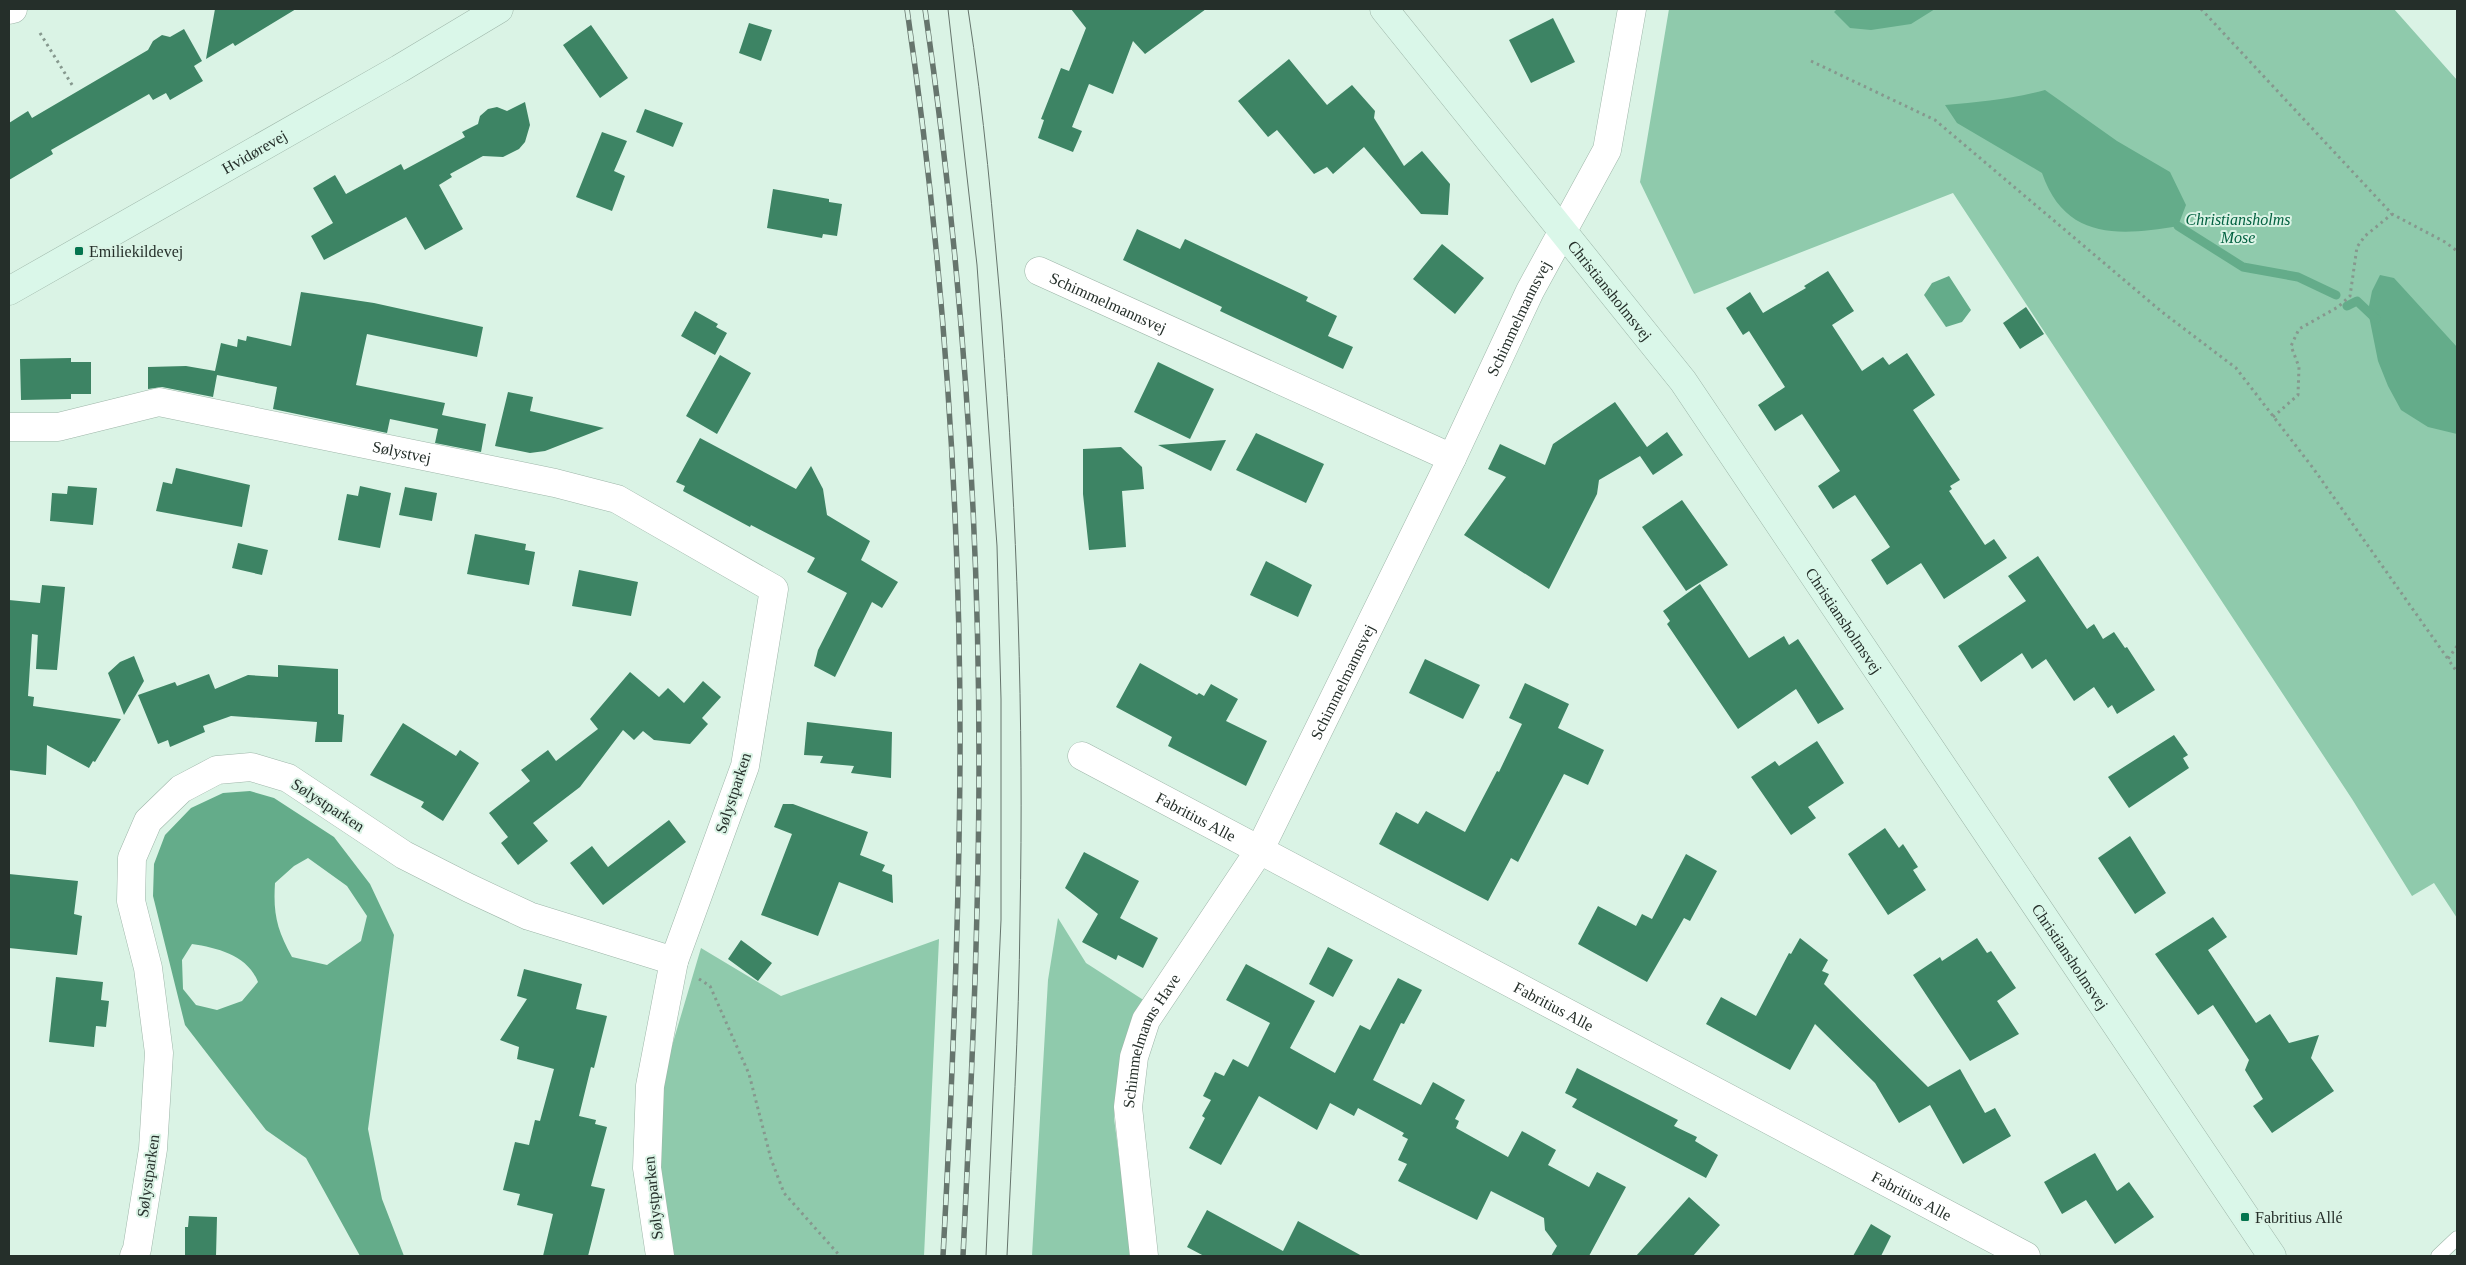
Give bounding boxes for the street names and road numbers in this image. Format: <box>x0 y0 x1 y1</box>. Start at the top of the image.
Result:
street label: Hvidørevej <box>219 126 290 177</box>
street label: Christiansholmsvej <box>1565 237 1656 345</box>
street label: Schimmelmannsvej <box>1483 257 1554 379</box>
street label: Schimmelmannsvej <box>1047 269 1169 337</box>
street label: Sølystvej <box>371 437 433 467</box>
street label: Christiansholmsvej <box>1803 564 1886 677</box>
street label: Schimmelmannsvej <box>1307 621 1378 742</box>
street label: Sølystparken <box>712 751 755 836</box>
street label: Sølystparken <box>288 775 368 836</box>
street label: Fabritius Alle <box>1153 788 1239 844</box>
street label: Christiansholmsvej <box>2029 900 2112 1013</box>
street label: Schimmelmanns Have <box>1119 970 1183 1109</box>
street label: Fabritius Alle <box>1511 978 1597 1034</box>
street label: Sølystparken <box>134 1133 163 1219</box>
street label: Sølystparken <box>640 1155 667 1240</box>
street label: Fabritius Alle <box>1869 1167 1954 1224</box>

